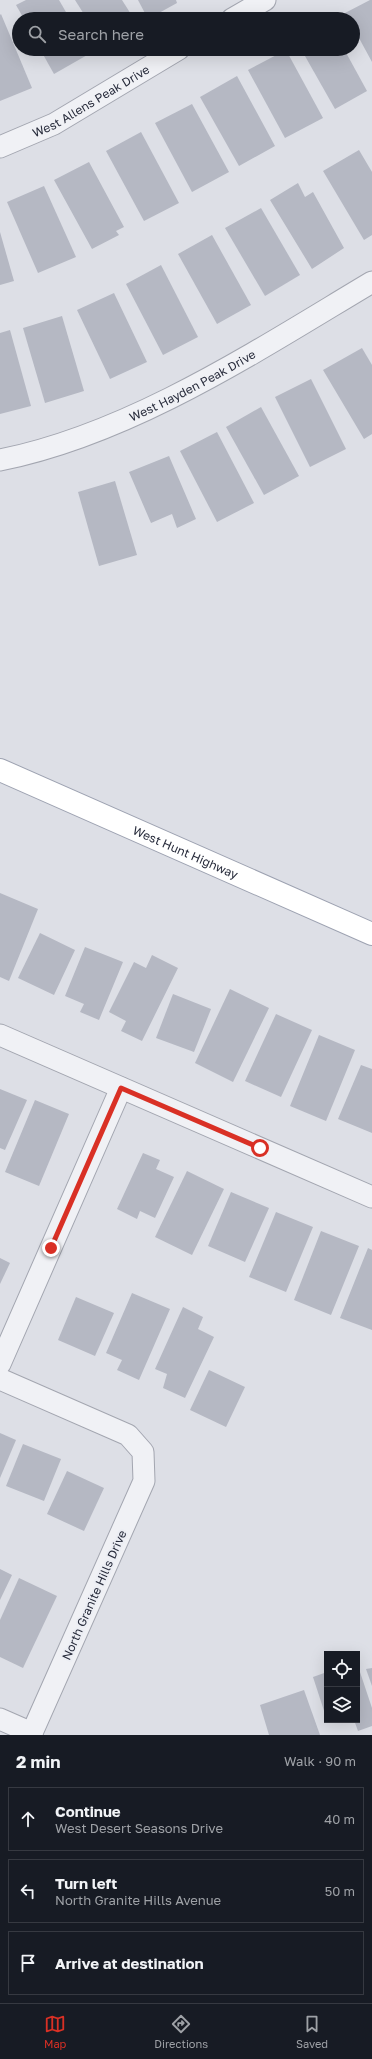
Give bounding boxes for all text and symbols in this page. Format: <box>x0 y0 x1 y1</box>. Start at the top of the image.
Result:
search box <box>12 12 360 56</box>
icon: search <box>26 23 48 45</box>
text: Search here <box>58 25 144 43</box>
street label: West Allens Peak Drive <box>30 61 152 140</box>
street label: West Hayden Peak Drive <box>127 346 258 424</box>
street label: West Hunt Highway <box>131 822 241 882</box>
route start <box>251 1139 269 1157</box>
route end <box>42 1239 60 1257</box>
street label: North Granite Hills Drive <box>59 1528 129 1662</box>
map controls <box>324 1651 360 1723</box>
button: locate <box>324 1651 360 1687</box>
button: layers <box>324 1687 360 1723</box>
text: 2 min <box>16 1751 60 1772</box>
text: Walk · 90 m <box>284 1753 356 1769</box>
text: Continue <box>55 1802 121 1820</box>
icon: ahead <box>17 1808 39 1830</box>
text: 40 m <box>324 1811 355 1827</box>
text: West Desert Seasons Drive <box>55 1820 223 1836</box>
text: Turn left <box>55 1874 117 1892</box>
icon: left <box>17 1880 39 1902</box>
text: 50 m <box>325 1883 355 1899</box>
text: North Granite Hills Avenue <box>55 1892 221 1908</box>
icon: arrive <box>17 1952 39 1974</box>
text: Arrive at destination <box>55 1954 204 1972</box>
tab: Map <box>44 2013 66 2050</box>
tab: Directions <box>154 2013 208 2050</box>
tab: Saved <box>296 2013 328 2050</box>

